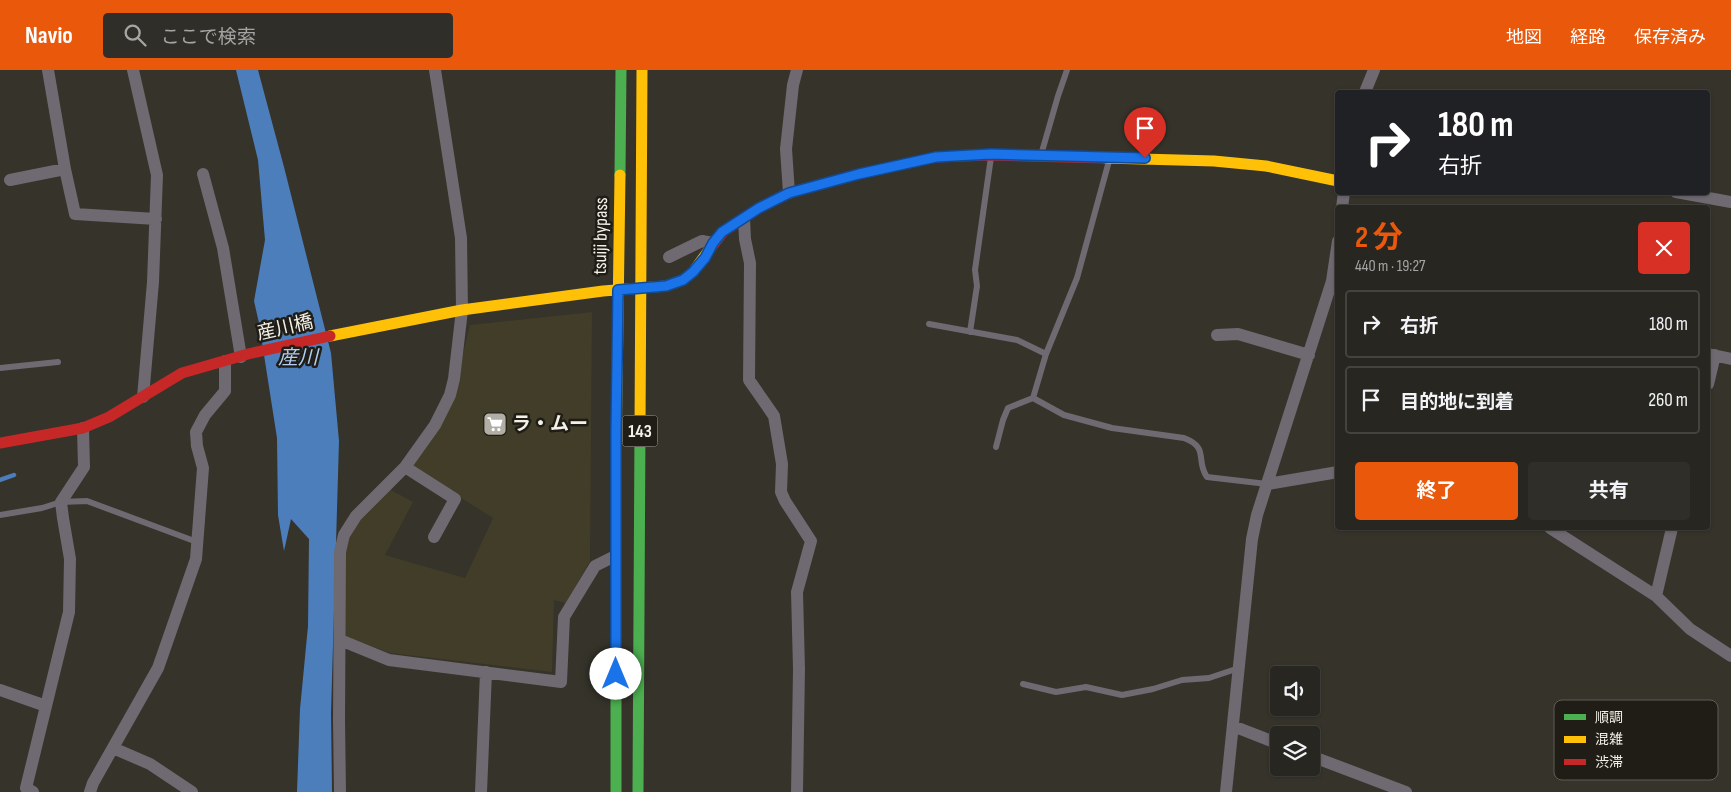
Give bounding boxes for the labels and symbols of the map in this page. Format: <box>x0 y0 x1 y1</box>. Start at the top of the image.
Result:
pin <box>1124 107 1166 158</box>
street label: tsuiji bypass <box>589 197 613 275</box>
street label: 産川橋 <box>255 310 315 346</box>
water label: 産川 <box>278 346 320 370</box>
supermarket icon: ラ・ムー <box>482 411 508 437</box>
place label: ラ・ムー <box>512 413 588 436</box>
road number: 143 <box>622 416 658 446</box>
position arrow <box>589 647 641 699</box>
legend <box>1554 700 1718 780</box>
text: 順調 <box>1595 709 1623 726</box>
text: 混雑 <box>1595 731 1623 748</box>
text: 渋滞 <box>1595 754 1623 771</box>

